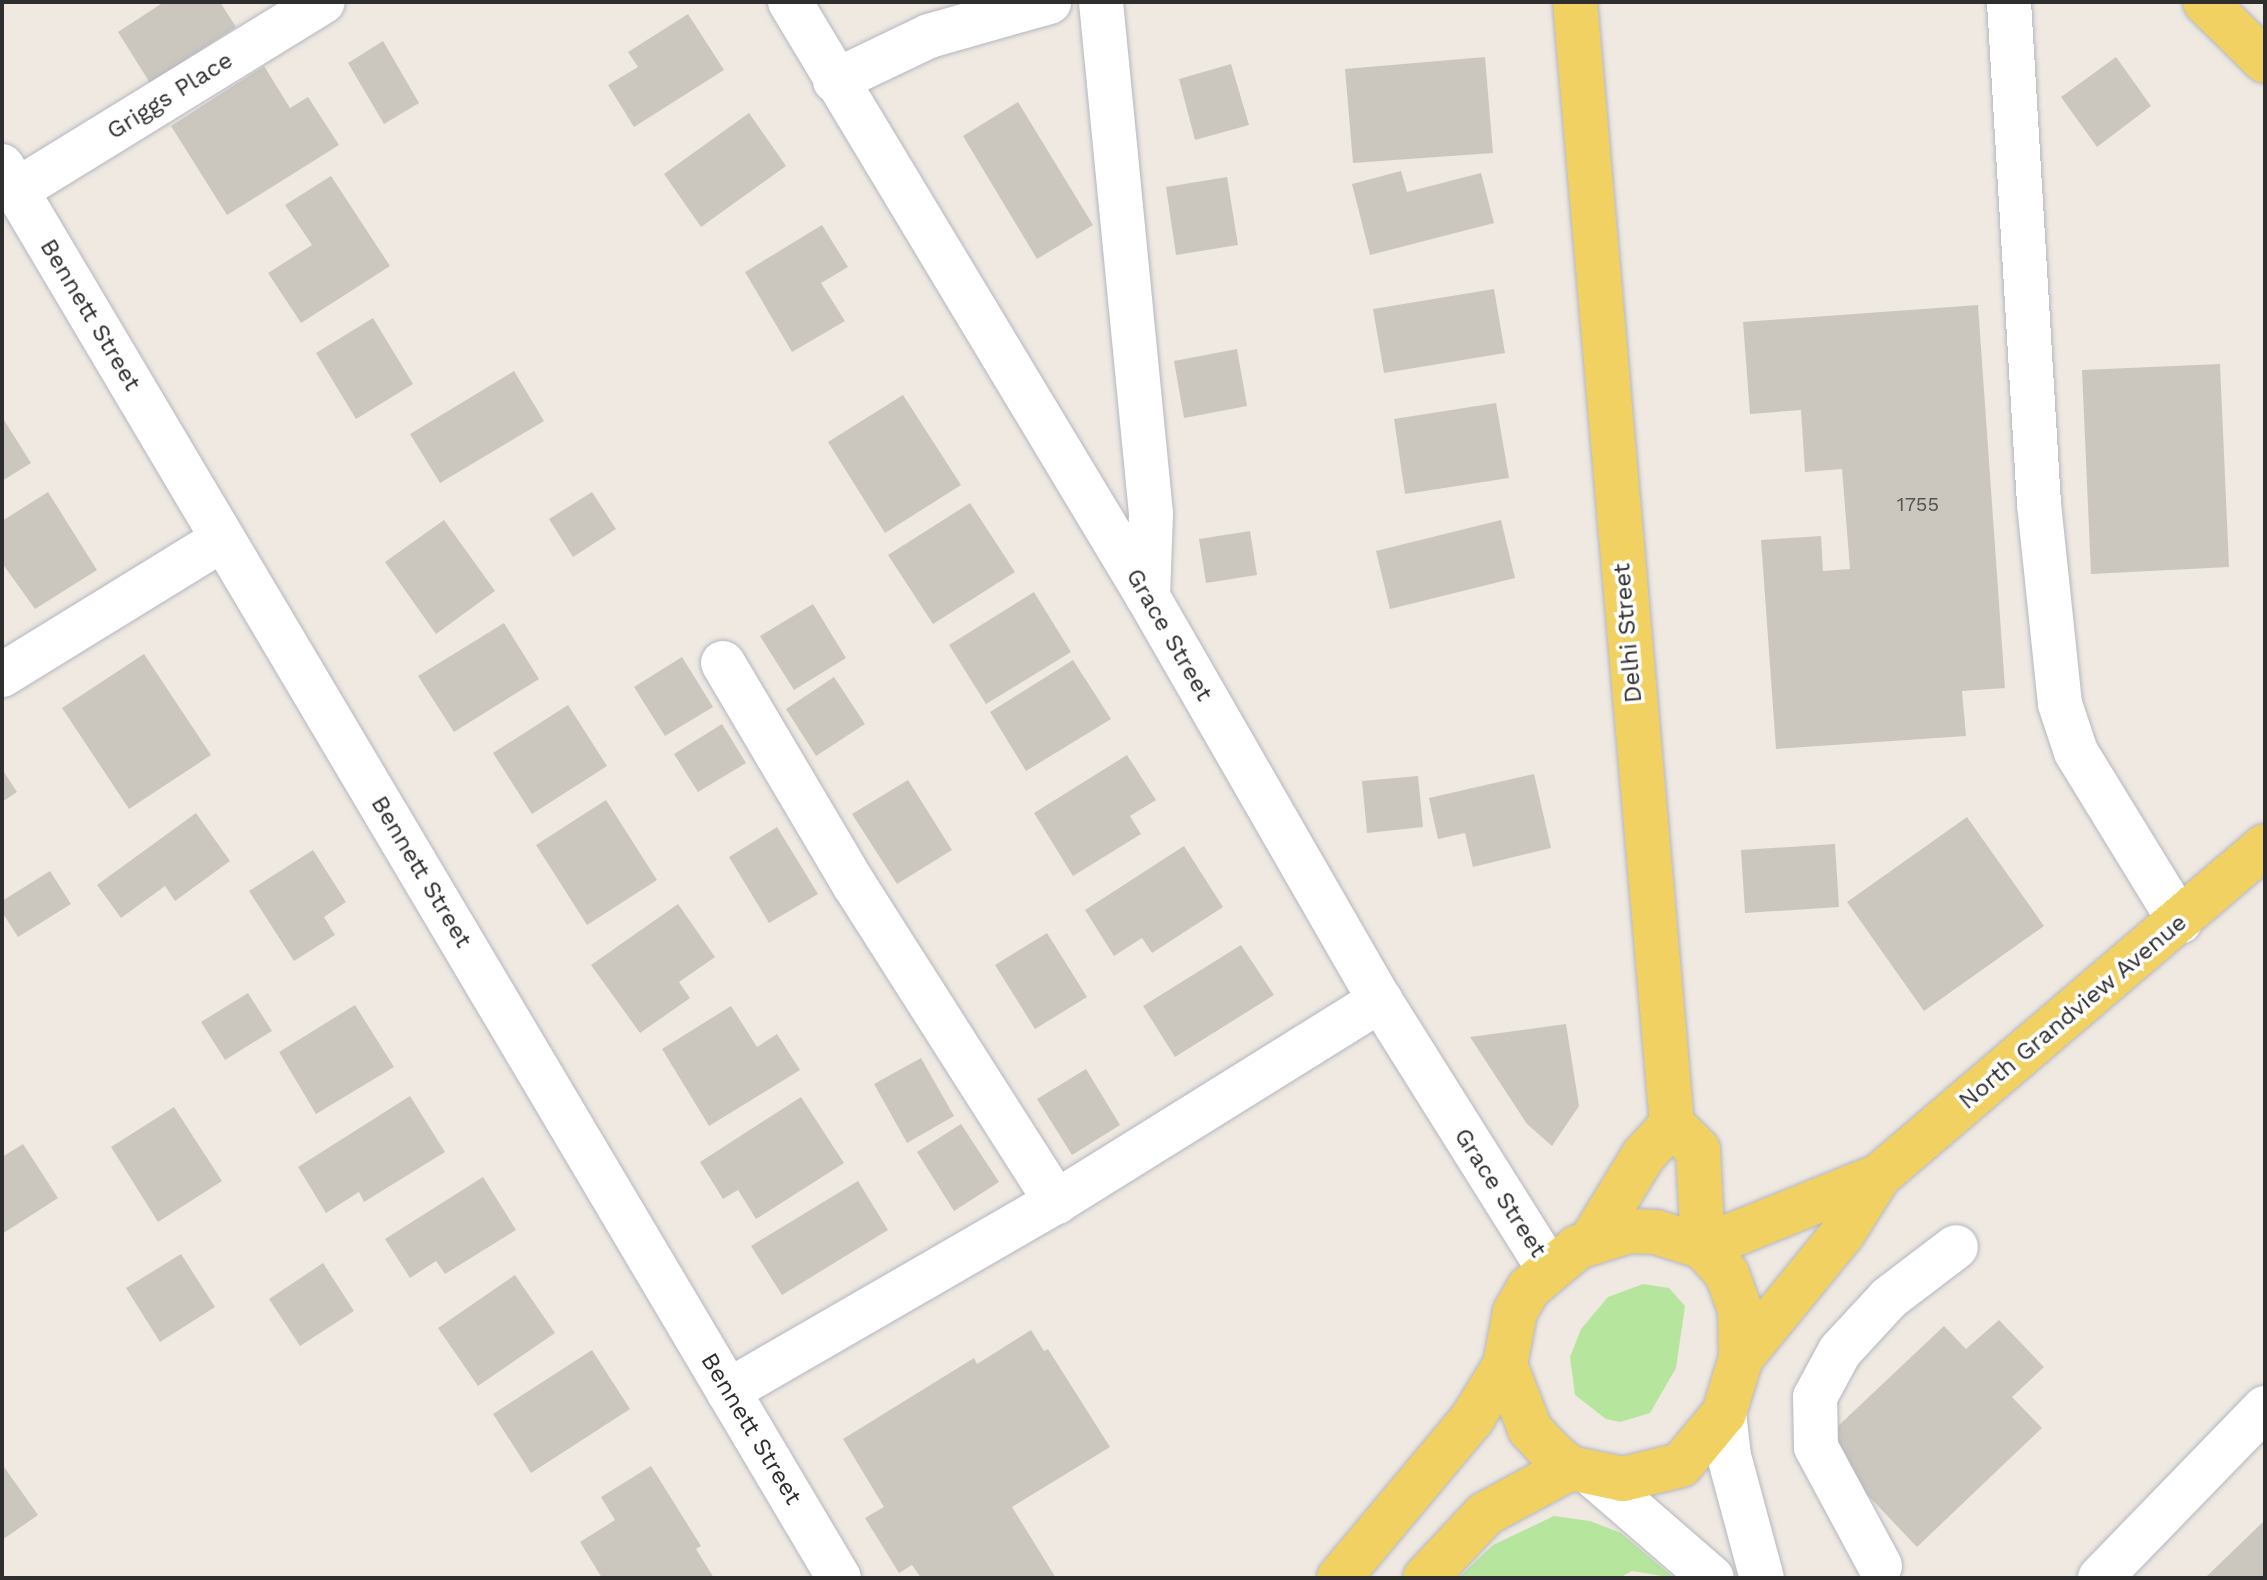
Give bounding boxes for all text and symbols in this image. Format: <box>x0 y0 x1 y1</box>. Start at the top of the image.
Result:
street label: Griggs Place <box>102 46 238 146</box>
street label: Bennett Street <box>33 234 147 396</box>
house number: 1755 <box>1897 492 1939 516</box>
street label: Delhi Street <box>1608 562 1648 704</box>
street label: Grace Street <box>1119 564 1219 706</box>
street label: Bennett Street <box>364 791 478 953</box>
street label: North Grandview Avenue <box>1953 908 2193 1116</box>
street label: Grace Street <box>1448 1123 1552 1263</box>
street label: Bennett Street <box>694 1348 808 1510</box>

